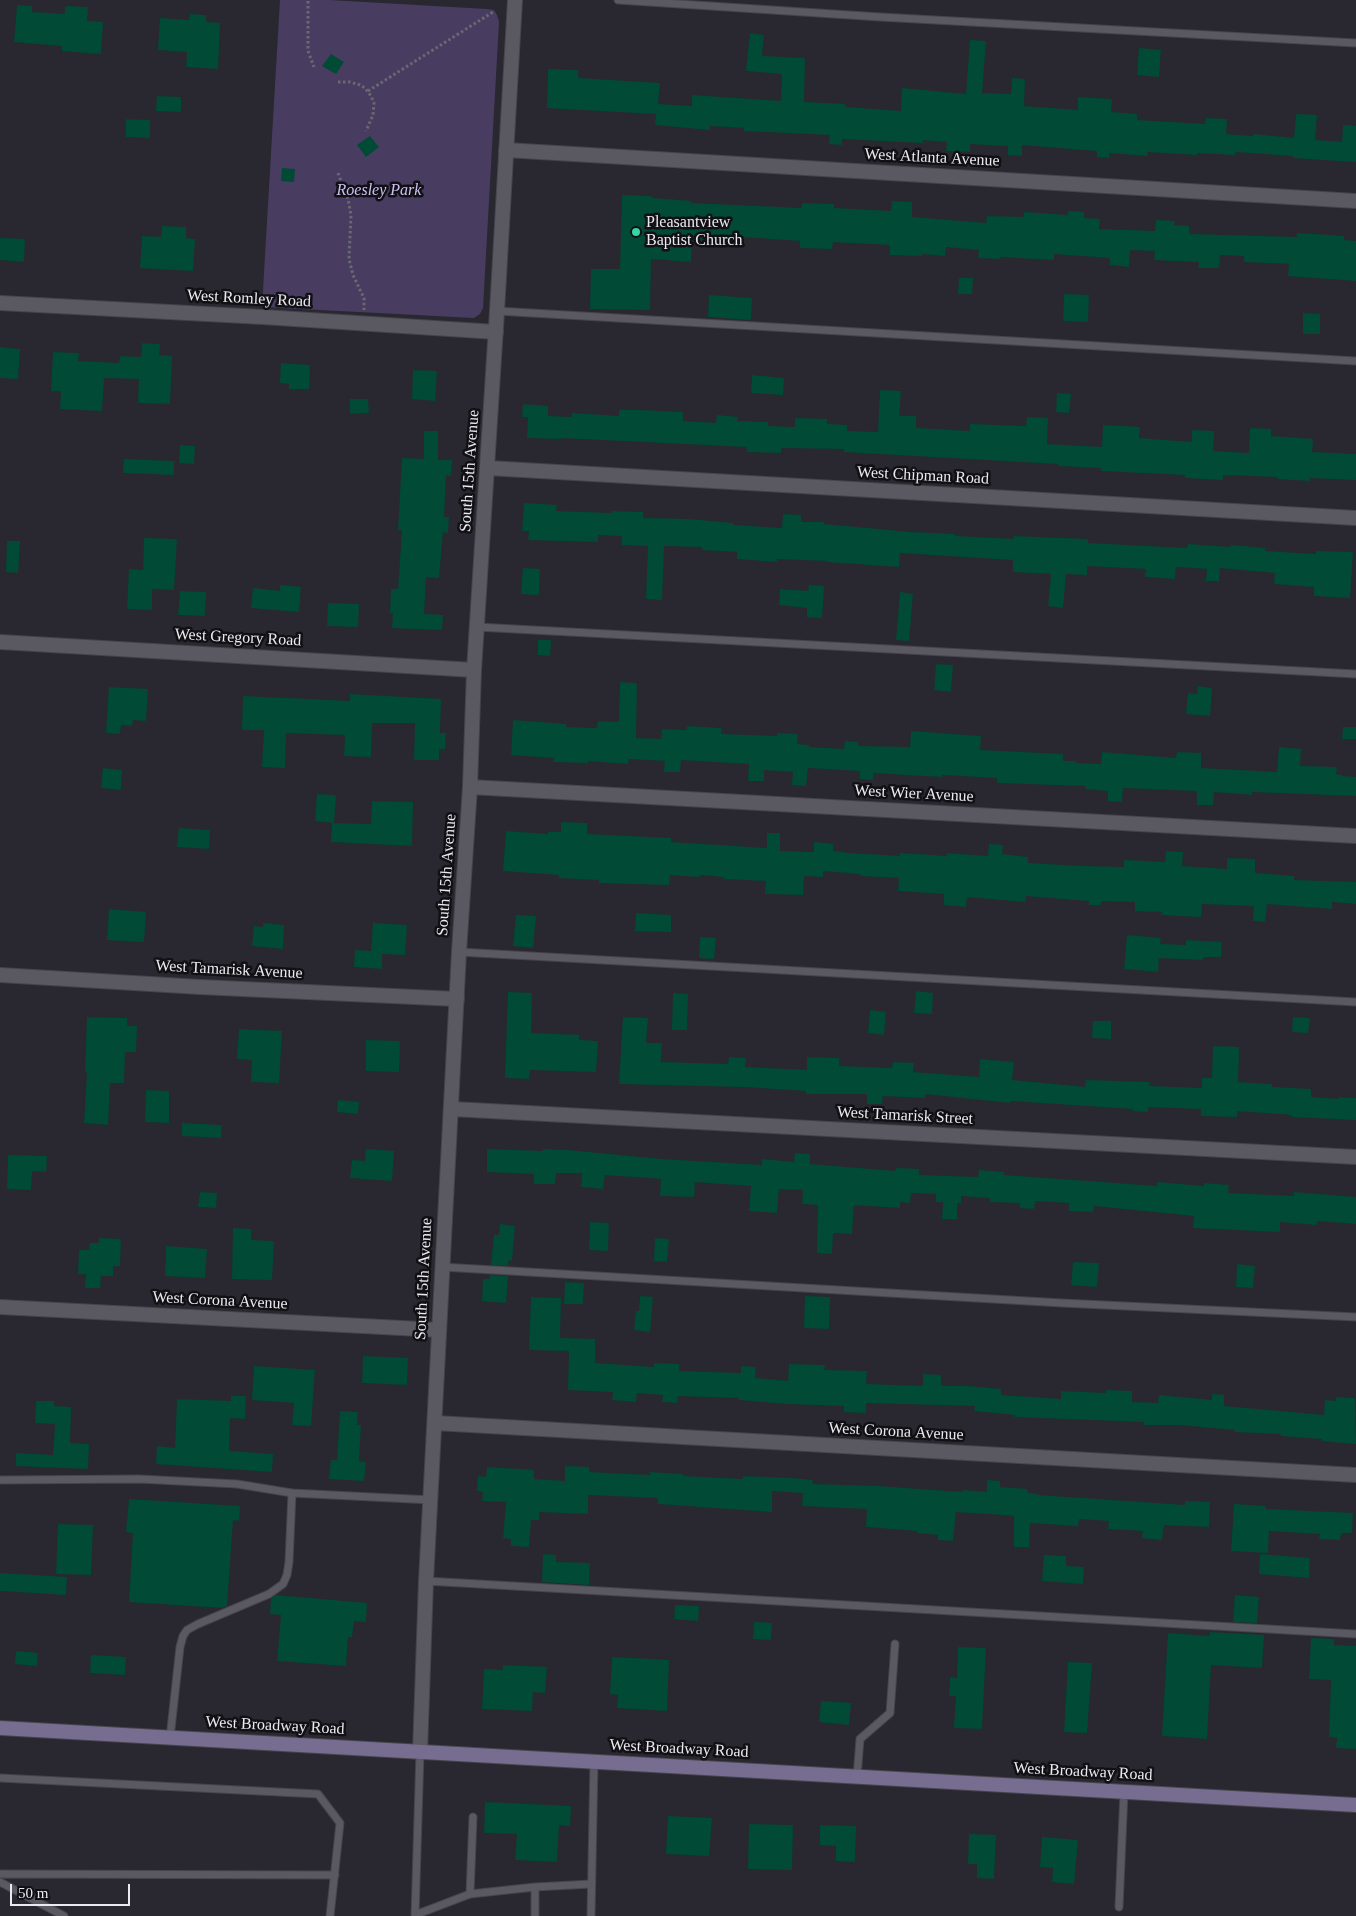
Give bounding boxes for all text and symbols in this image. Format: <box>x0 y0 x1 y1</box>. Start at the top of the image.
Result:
street label: West Atlanta Avenue <box>864 145 1000 171</box>
park label: Roesley Park <box>337 181 421 201</box>
place label: Pleasantview Baptist Church <box>646 213 742 251</box>
marker: Pleasantview Baptist Church <box>630 226 642 238</box>
street label: West Romley Road <box>187 286 311 312</box>
street label: South 15th Avenue <box>456 409 484 533</box>
street label: West Chipman Road <box>857 463 989 489</box>
street label: West Gregory Road <box>174 625 302 651</box>
street label: West Wier Avenue <box>854 781 974 807</box>
street label: South 15th Avenue <box>433 813 461 937</box>
street label: West Tamarisk Avenue <box>155 957 303 983</box>
street label: West Tamarisk Street <box>836 1103 974 1129</box>
street label: South 15th Avenue <box>411 1217 437 1341</box>
street label: West Corona Avenue <box>152 1288 288 1314</box>
street label: West Corona Avenue <box>828 1419 964 1445</box>
street label: West Broadway Road <box>205 1713 345 1739</box>
street label: West Broadway Road <box>609 1736 749 1762</box>
street label: West Broadway Road <box>1013 1759 1153 1785</box>
scale bar <box>12 1874 132 1906</box>
text: 50 m <box>18 1885 48 1901</box>

